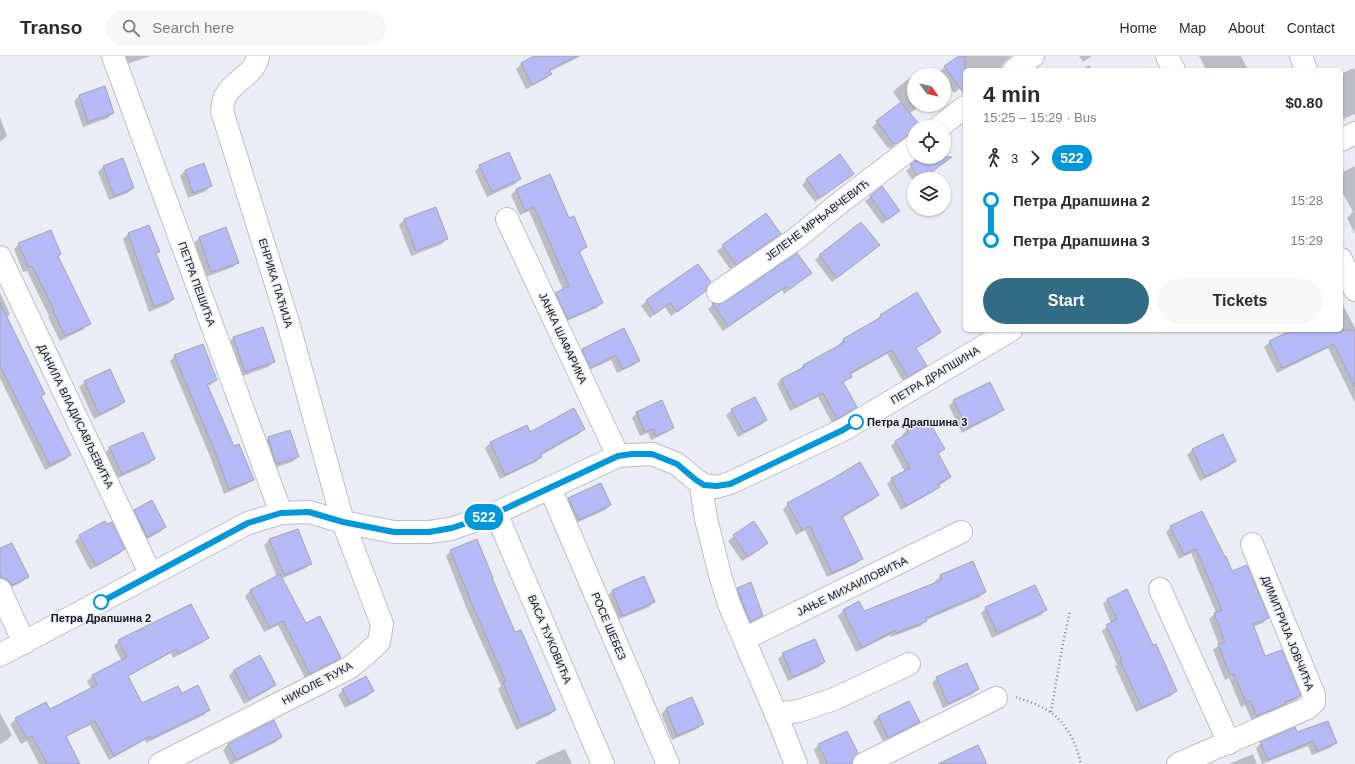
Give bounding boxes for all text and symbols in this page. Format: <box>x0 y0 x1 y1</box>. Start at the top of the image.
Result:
search box <box>106 10 386 46</box>
text: Transo <box>20 17 82 38</box>
icon: search <box>120 17 142 39</box>
text: Search here <box>152 19 234 36</box>
text: Home <box>1120 20 1157 36</box>
text: Map <box>1179 20 1206 36</box>
text: About <box>1228 20 1265 36</box>
text: Contact <box>1287 20 1335 36</box>
north arrow <box>907 68 951 112</box>
map controls <box>907 68 951 216</box>
text: 4 min <box>983 82 1040 107</box>
text: $0.80 <box>1285 94 1323 111</box>
text: 15:25 – 15:29 · Bus <box>983 110 1096 125</box>
button: locate <box>907 120 951 164</box>
icon: walk <box>983 147 1005 169</box>
icon: forward <box>1024 147 1046 169</box>
text: 522 <box>1060 150 1084 166</box>
text: 3 <box>1011 151 1018 166</box>
button: layers <box>907 172 951 216</box>
street label: ЈЕЛЕНЕ МРЊАВЧЕВИЋ <box>763 177 871 263</box>
text: Петра Драпшина 2 <box>1013 192 1150 209</box>
text: 15:28 <box>1290 193 1323 208</box>
text: Петра Драпшина 3 <box>1013 232 1150 249</box>
text: 15:29 <box>1290 233 1323 248</box>
street label: ЕНРИКА ПАЋИЈА <box>257 237 295 330</box>
street label: ПЕТРА ПЕШИЋА <box>176 240 218 328</box>
button: Start <box>983 278 1149 324</box>
button: Tickets <box>1157 278 1323 324</box>
street label: ЈАНКА ШАФАРИКА <box>537 291 590 386</box>
street label: ДАНИЛА ВЛАДИСАВЉЕВИЋА <box>36 342 117 491</box>
street label: ПЕТРА ДРАПШИНА <box>888 343 982 406</box>
marker: Петра Драпшина 3 <box>848 414 864 430</box>
place label: Петра Драпшина 3 <box>867 416 967 428</box>
line badge: 522 <box>461 504 507 530</box>
text: 522 <box>472 509 496 525</box>
street label: ЈАЊЕ МИХАИЛОВИЋА <box>795 554 910 618</box>
street label: ДИМИТРИЈА ЈОВЧИЋА <box>1259 574 1317 693</box>
street label: РОСЕ ШЕБЕЗ <box>589 590 629 662</box>
street label: ВАСА ЋУКОВИЋА <box>526 593 574 686</box>
marker: Петра Драпшина 2 <box>93 594 109 610</box>
place label: Петра Драпшина 2 <box>51 612 151 624</box>
street label: НИКОЛЕ ЋУКА <box>280 659 355 707</box>

